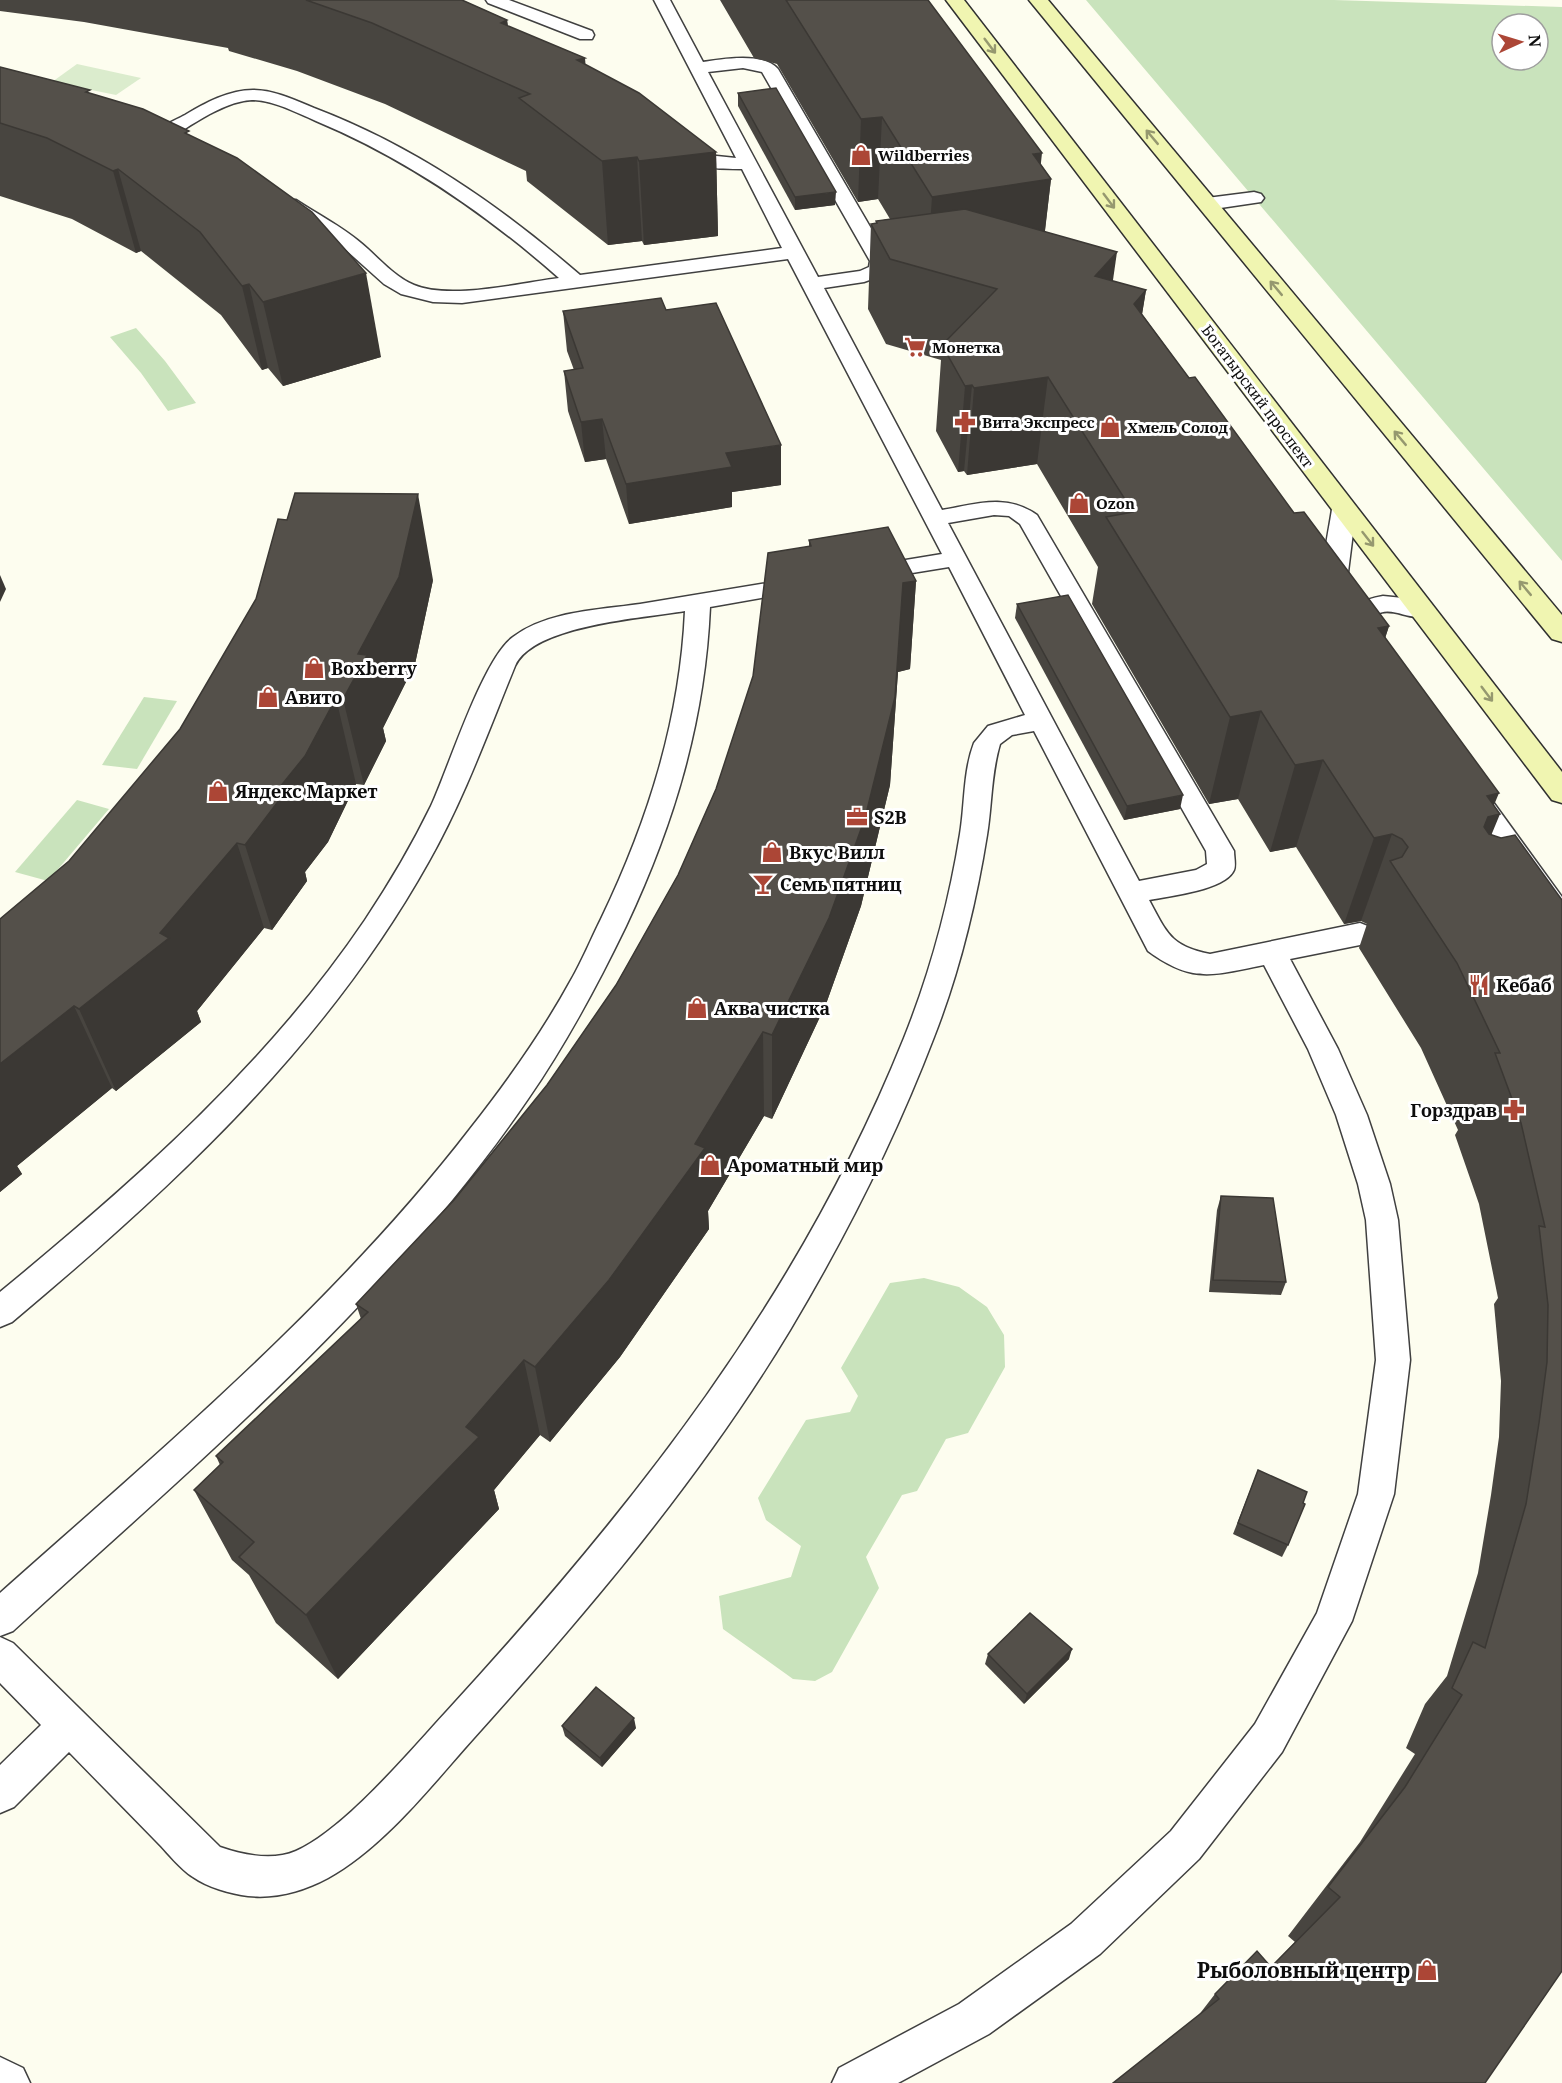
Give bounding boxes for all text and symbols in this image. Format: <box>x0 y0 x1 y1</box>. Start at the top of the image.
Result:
north arrow <box>1490 12 1550 72</box>
text: N <box>1524 34 1546 48</box>
one-way arrow <box>984 38 996 54</box>
one-way arrow <box>1145 130 1158 146</box>
shop icon: Wildberries <box>849 143 873 167</box>
place label: Wildberries <box>878 145 969 165</box>
one-way arrow <box>1102 193 1115 209</box>
one-way arrow <box>1269 281 1283 296</box>
street label: Богатырский проспект <box>1198 320 1318 472</box>
supermarket icon: Монетка <box>903 335 927 359</box>
place label: Монетка <box>932 337 1001 357</box>
pharmacy icon: Вита Экспресс <box>953 410 977 434</box>
place label: Вита Экспресс <box>982 412 1095 432</box>
shop icon: Хмель Солод <box>1098 415 1122 439</box>
place label: Хмель Солод <box>1127 417 1228 437</box>
one-way arrow <box>1394 430 1407 446</box>
shop icon: Ozon <box>1067 491 1091 515</box>
place label: Ozon <box>1096 493 1135 513</box>
one-way arrow <box>1361 531 1374 547</box>
one-way arrow <box>1518 580 1531 596</box>
shop icon: Boxberry <box>302 656 326 680</box>
place label: Boxberry <box>331 656 418 680</box>
shop icon: Авито <box>256 685 280 709</box>
place label: Авито <box>285 685 343 709</box>
one-way arrow <box>1480 686 1493 702</box>
shop icon: Яндекс Маркет <box>206 779 230 803</box>
place label: Яндекс Маркет <box>234 779 377 803</box>
office icon: S2B <box>845 805 869 829</box>
place label: S2B <box>874 805 907 829</box>
shop icon: Вкус Вилл <box>760 840 784 864</box>
place label: Вкус Вилл <box>789 840 885 864</box>
bar icon: Семь пятниц <box>751 872 775 896</box>
place label: Семь пятниц <box>780 872 902 896</box>
restaurant icon: Кебаб <box>1467 973 1491 997</box>
place label: Кебаб <box>1496 973 1552 997</box>
shop icon: Аква чистка <box>685 996 709 1020</box>
place label: Аква чистка <box>714 996 831 1020</box>
place label: Горздрав <box>1410 1098 1497 1122</box>
pharmacy icon: Горздрав <box>1502 1098 1526 1122</box>
shop icon: Ароматный мир <box>698 1153 722 1177</box>
place label: Ароматный мир <box>727 1153 883 1177</box>
place label: Рыболовный центр <box>1197 1956 1410 1984</box>
shop icon: Рыболовный центр <box>1415 1958 1439 1982</box>

